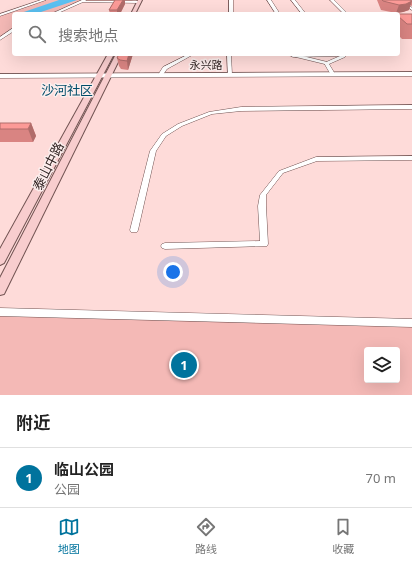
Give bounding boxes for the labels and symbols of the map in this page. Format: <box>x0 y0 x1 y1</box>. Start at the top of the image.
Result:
street label: 永兴路 <box>190 57 223 72</box>
district label: 沙河社区 <box>41 81 93 99</box>
street label: 泰山中路 <box>28 139 68 193</box>
your location <box>163 262 183 282</box>
pin: 1 <box>171 350 197 380</box>

